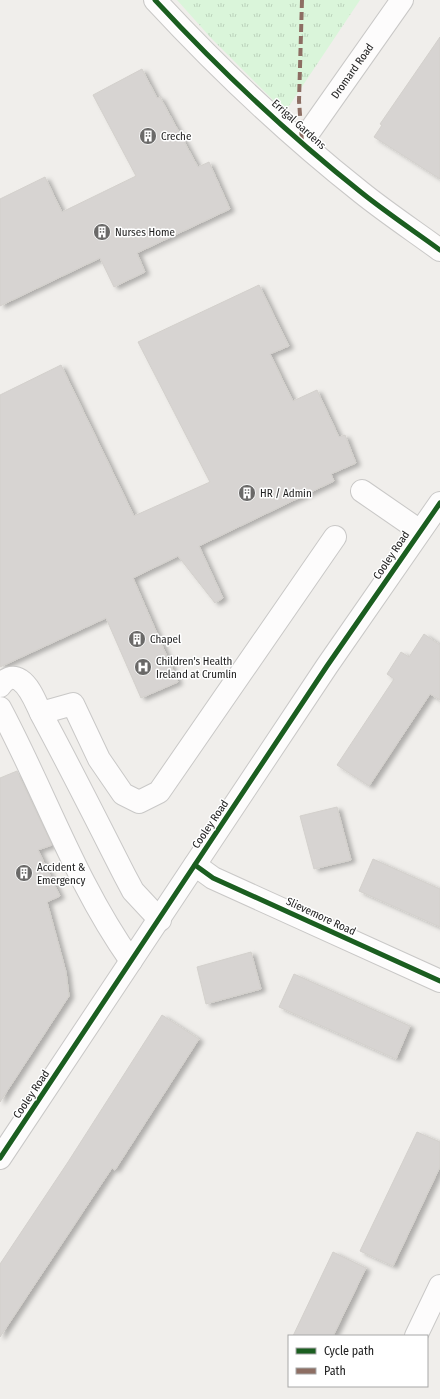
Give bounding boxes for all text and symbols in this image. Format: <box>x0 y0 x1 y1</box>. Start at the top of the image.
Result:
street label: Dromard Road <box>329 41 376 101</box>
street label: Errigal Gardens <box>269 97 329 152</box>
building icon: Creche <box>138 126 158 146</box>
place label: Creche <box>161 130 191 143</box>
building icon: Nurses Home <box>92 222 112 242</box>
place label: Nurses Home <box>115 226 175 239</box>
building icon: HR / Admin <box>237 483 257 503</box>
place label: HR / Admin <box>260 487 312 500</box>
street label: Cooley Road <box>371 529 412 582</box>
building icon: Chapel <box>127 629 147 649</box>
place label: Chapel <box>150 633 181 646</box>
place label: Children's Health Ireland at Crumlin <box>156 655 237 681</box>
hospital icon: Children's Health Ireland at Crumlin <box>133 657 153 677</box>
street label: Cooley Road <box>190 798 231 851</box>
place label: Accident & Emergency <box>37 861 86 887</box>
building icon: Accident & Emergency <box>14 863 34 883</box>
street label: Slievemore Road <box>284 895 358 938</box>
street label: Cooley Road <box>11 1068 52 1121</box>
legend <box>288 1335 428 1387</box>
text: Cycle path <box>324 1344 374 1358</box>
text: Path <box>324 1364 346 1378</box>

